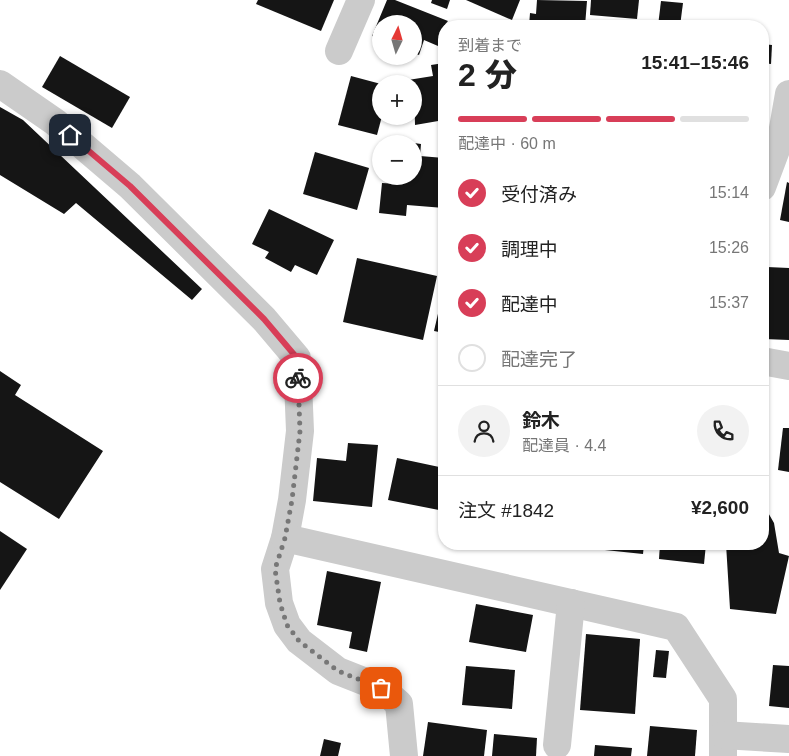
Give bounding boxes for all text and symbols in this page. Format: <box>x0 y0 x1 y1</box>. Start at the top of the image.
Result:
north arrow <box>372 15 422 65</box>
map controls <box>372 15 422 185</box>
text: 到着まで <box>458 37 522 54</box>
text: 15:41–15:46 <box>641 52 749 73</box>
text: 2 分 <box>458 57 517 93</box>
button: + <box>372 75 422 125</box>
pin <box>49 114 91 156</box>
icon: home <box>56 121 84 149</box>
button: − <box>372 135 422 185</box>
text: 配達中 · 60 m <box>458 135 556 152</box>
icon: check <box>458 179 486 207</box>
text: 受付済み <box>501 184 577 205</box>
text: 15:14 <box>709 184 749 201</box>
icon: check <box>458 234 486 262</box>
text: 調理中 <box>501 239 558 260</box>
text: 15:26 <box>709 239 749 256</box>
icon: check <box>458 289 486 317</box>
text: 配達中 <box>501 294 558 315</box>
text: 15:37 <box>709 294 749 311</box>
text: 配達完了 <box>501 349 577 370</box>
courier <box>273 353 323 403</box>
icon: bike <box>284 364 312 392</box>
button: person <box>458 405 510 457</box>
button: phone <box>697 405 749 457</box>
text: 鈴木 <box>522 410 560 431</box>
text: 配達員 · 4.4 <box>522 437 606 454</box>
text: ¥2,600 <box>691 497 749 518</box>
text: 注文 #1842 <box>458 500 554 521</box>
pin <box>360 667 402 709</box>
icon: bag <box>367 674 395 702</box>

